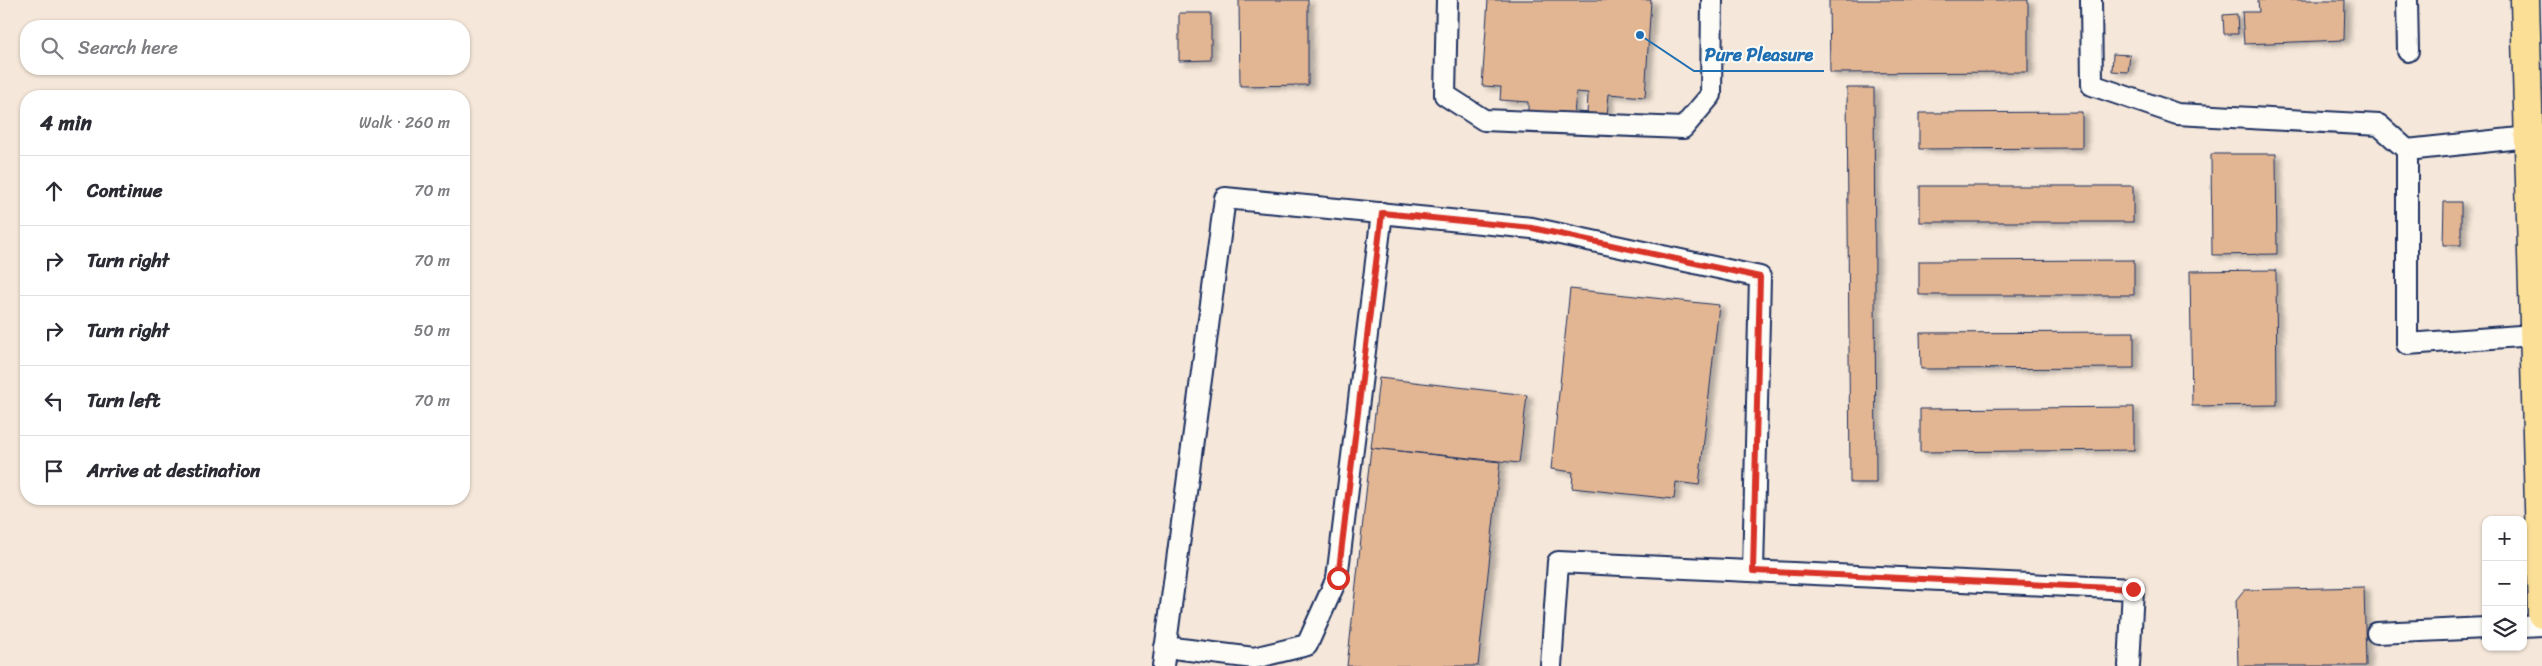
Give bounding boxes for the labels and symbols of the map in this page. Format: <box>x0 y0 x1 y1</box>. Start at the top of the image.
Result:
callout: Pure Pleasure <box>1694 38 1824 71</box>
text: Pure Pleasure <box>1705 39 1814 71</box>
route start <box>1327 567 1350 590</box>
route end <box>2122 578 2145 601</box>

